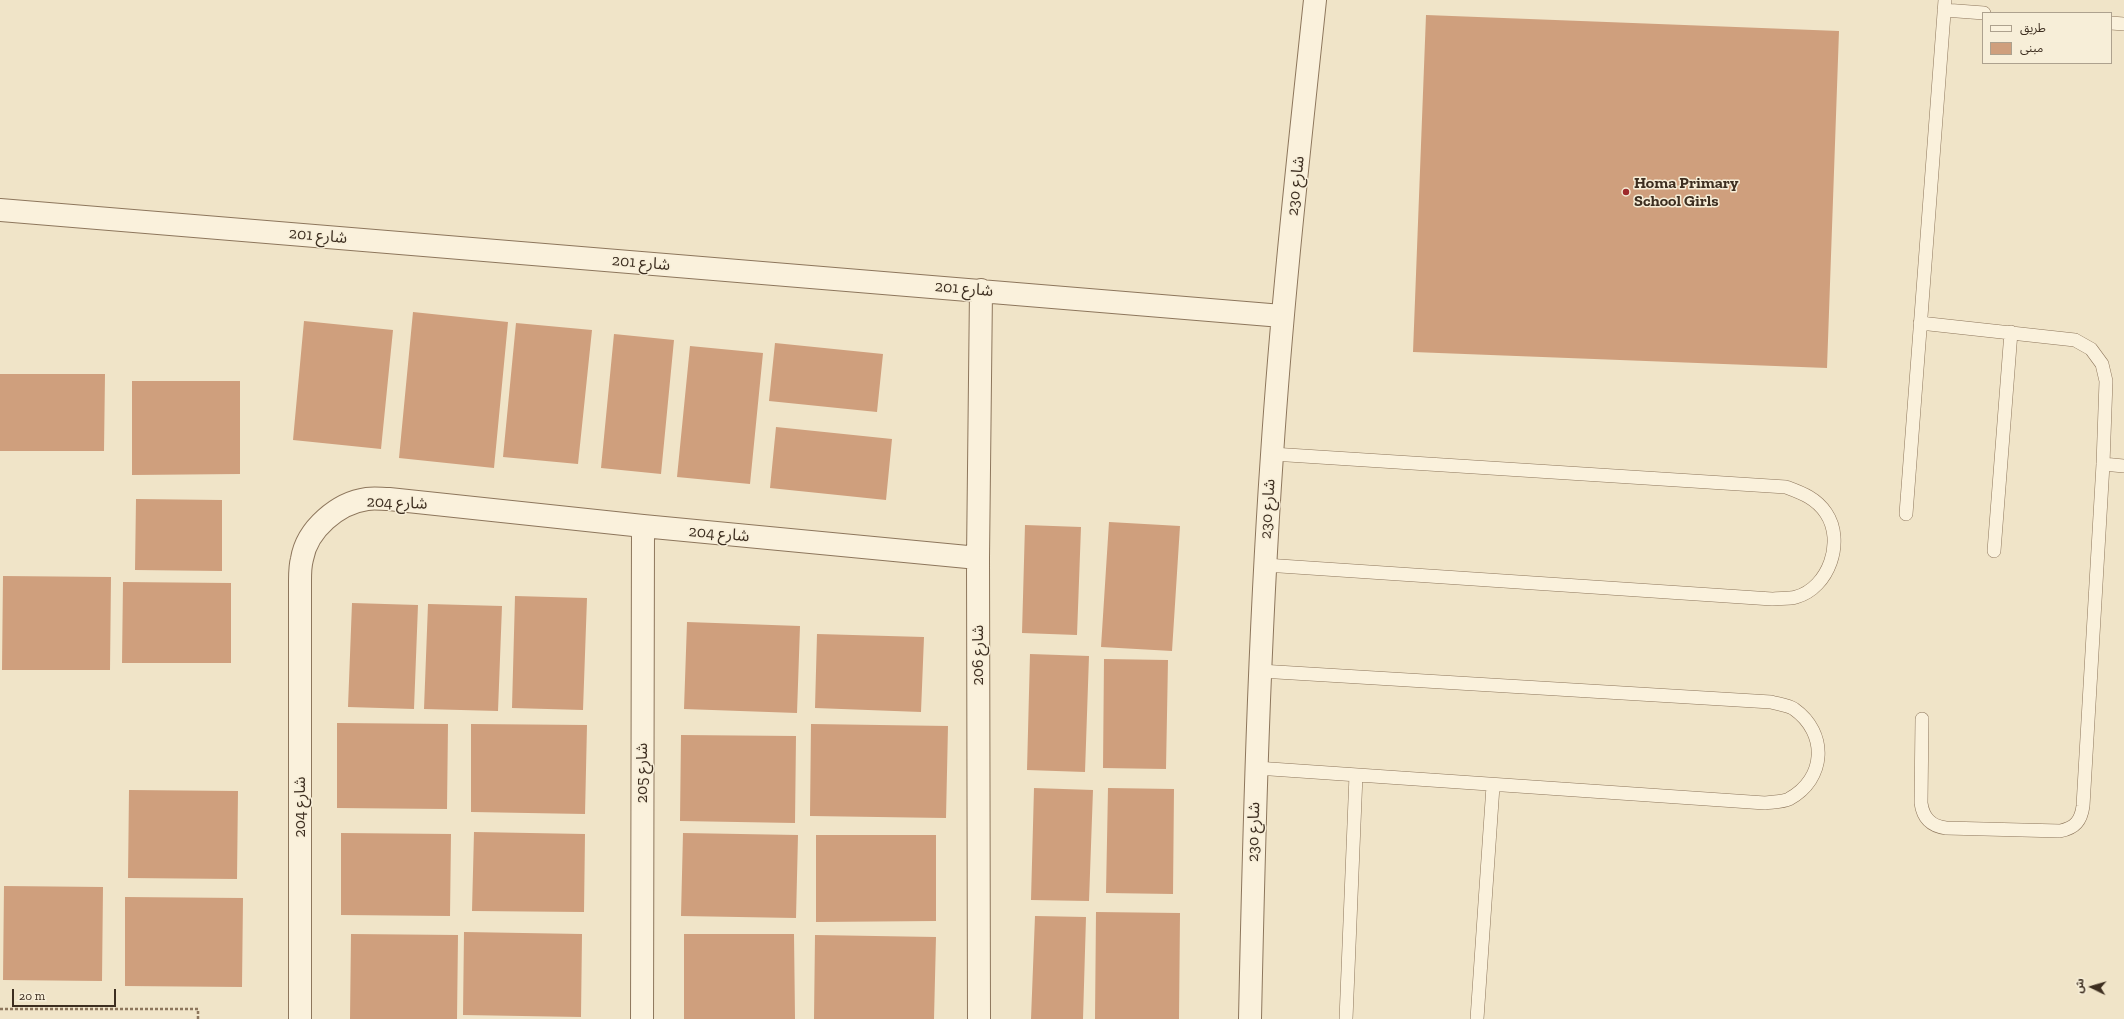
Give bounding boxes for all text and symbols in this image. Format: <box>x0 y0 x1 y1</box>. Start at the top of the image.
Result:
legend <box>1982 12 2112 64</box>
text: طريق <box>2020 21 2046 35</box>
text: مبنى <box>2020 41 2043 55</box>
street label: شارع 230 <box>1283 155 1309 217</box>
place label: Homa Primary School Girls <box>1634 173 1738 211</box>
marker: Homa Primary School Girls <box>1621 187 1631 197</box>
street label: شارع 201 <box>288 224 348 248</box>
street label: شارع 201 <box>611 251 671 275</box>
street label: شارع 201 <box>934 277 994 301</box>
street label: شارع 230 <box>1256 478 1280 540</box>
street label: شارع 204 <box>366 492 428 514</box>
street label: شارع 204 <box>688 522 750 546</box>
street label: شارع 206 <box>968 625 988 685</box>
street label: شارع 205 <box>632 743 652 803</box>
street label: شارع 204 <box>290 777 310 837</box>
street label: شارع 230 <box>1244 802 1264 862</box>
north arrow <box>2072 967 2112 1007</box>
text: ش <box>2072 978 2087 994</box>
scale bar <box>14 981 118 1007</box>
text: 20 m <box>19 989 45 1003</box>

